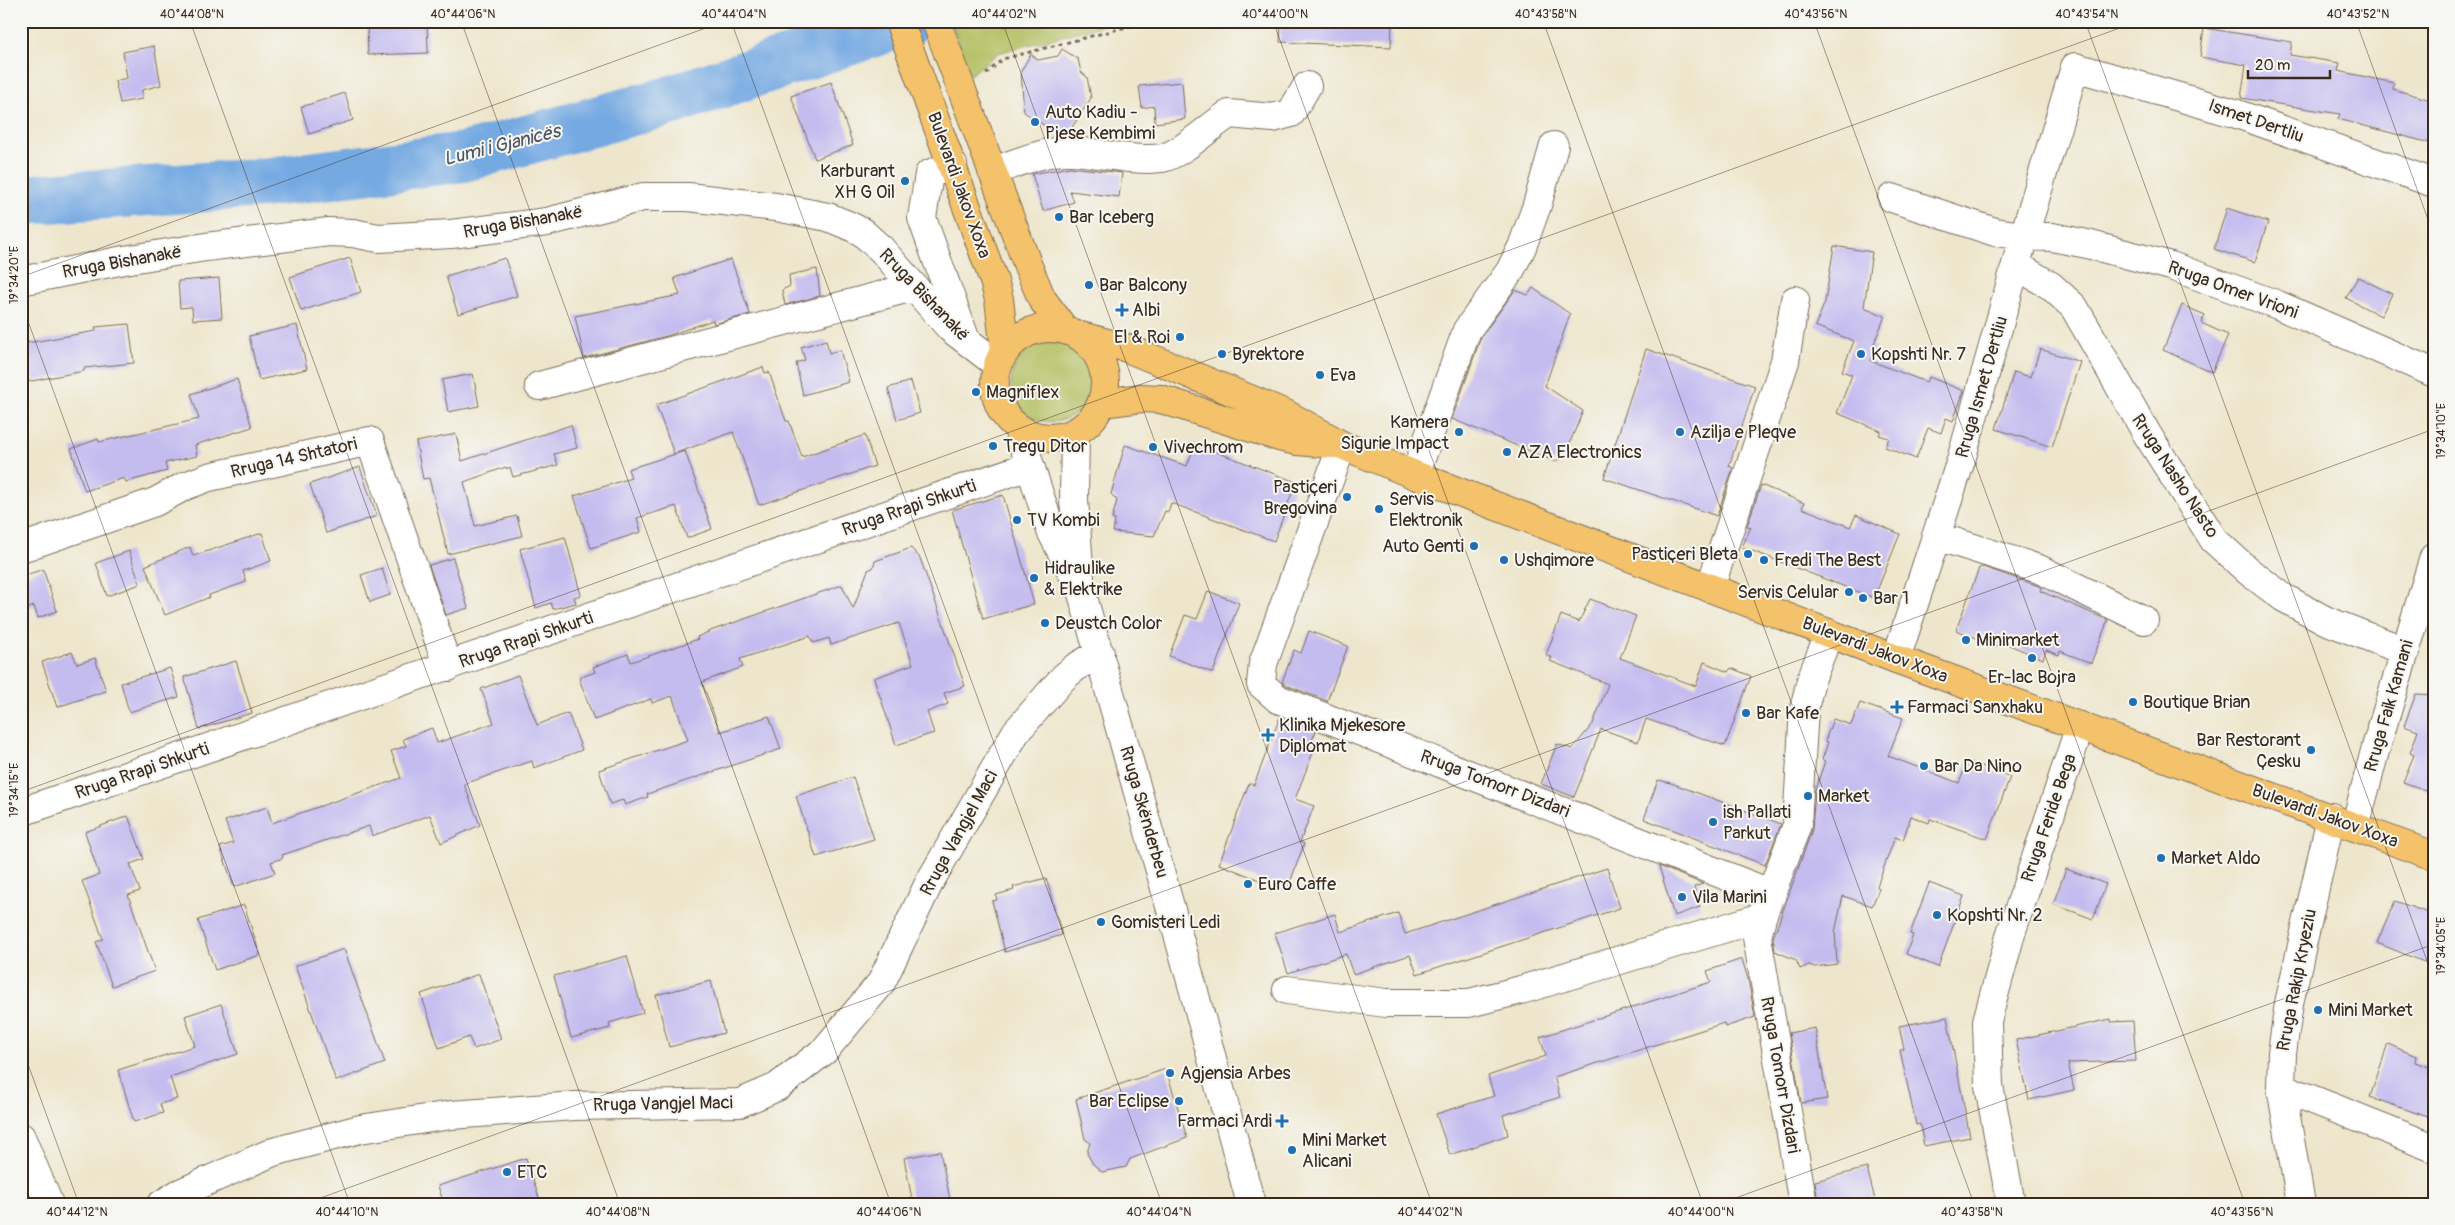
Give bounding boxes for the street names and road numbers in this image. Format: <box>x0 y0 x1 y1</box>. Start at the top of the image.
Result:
street label: Ismet Dertliu <box>2205 94 2307 148</box>
street label: Bulevardi Jakov Xoxa <box>922 109 996 261</box>
street label: Rruga Bishanakë <box>462 200 584 244</box>
street label: Rruga Bishanakë <box>61 240 183 284</box>
street label: Rruga Bishanakë <box>874 244 974 346</box>
street label: Rruga Omer Vrioni <box>2165 256 2301 324</box>
street label: Rruga Ismet Dertliu <box>1951 313 2013 461</box>
street label: Rruga Nasho Nasto <box>2126 410 2224 543</box>
street label: Rruga 14 Shtatori <box>228 432 360 484</box>
street label: Rruga Rrapi Shkurti <box>839 474 979 542</box>
street label: Rruga Rrapi Shkurti <box>456 606 596 674</box>
street label: Bulevardi Jakov Xoxa <box>1799 612 1951 688</box>
street label: Rruga Faik Kamani <box>2359 637 2419 775</box>
street label: Rruga Rrapi Shkurti <box>72 737 212 805</box>
street label: Rruga Skënderbeu <box>1114 743 1174 881</box>
street label: Rruga Tomorr Dizdari <box>1417 745 1573 823</box>
street label: Rruga Feride Bega <box>2016 751 2082 885</box>
street label: Rruga Vangjel Maci <box>915 766 1003 900</box>
street label: Bulevardi Jakov Xoxa <box>2249 779 2401 853</box>
street label: Rruga Rakip Kryeziu <box>2272 907 2322 1053</box>
street label: Rruga Tomorr Dizdari <box>1755 995 1805 1155</box>
street label: Rruga Vangjel Maci <box>593 1091 733 1117</box>

